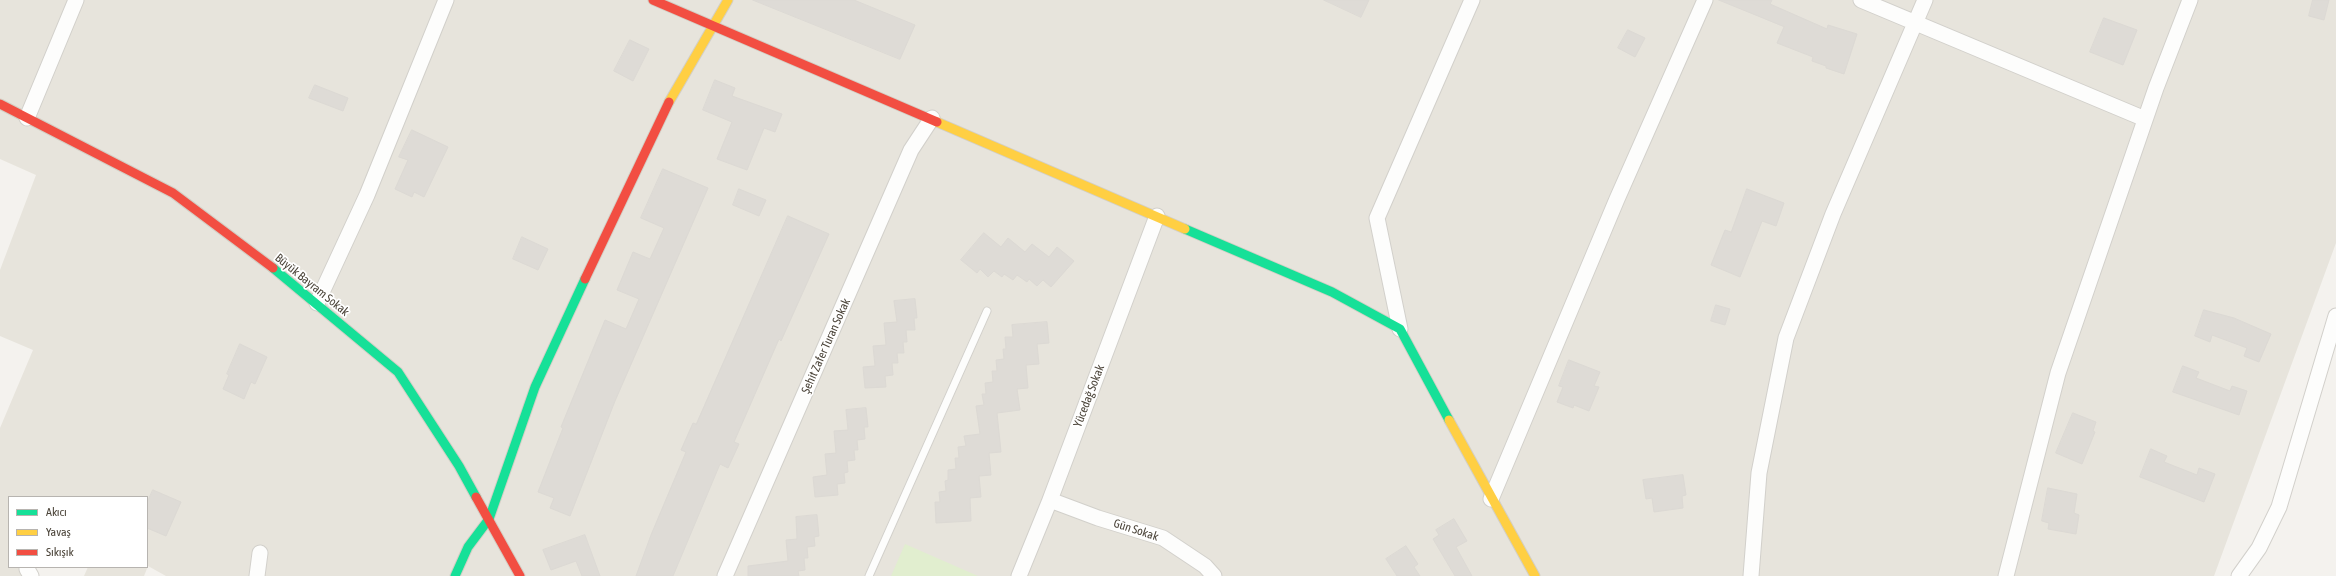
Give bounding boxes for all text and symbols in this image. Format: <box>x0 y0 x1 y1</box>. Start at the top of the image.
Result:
street label: Büyük Bayram Sokak <box>272 251 352 319</box>
street label: Şehit Zafer Turan Sokak <box>799 296 853 396</box>
street label: Yücedağ Sokak <box>1070 363 1108 429</box>
legend <box>8 496 148 568</box>
text: Akıcı <box>46 505 67 519</box>
street label: Gün Sokak <box>1112 516 1160 544</box>
text: Yavaş <box>46 525 71 539</box>
text: Sıkışık <box>46 545 74 559</box>

